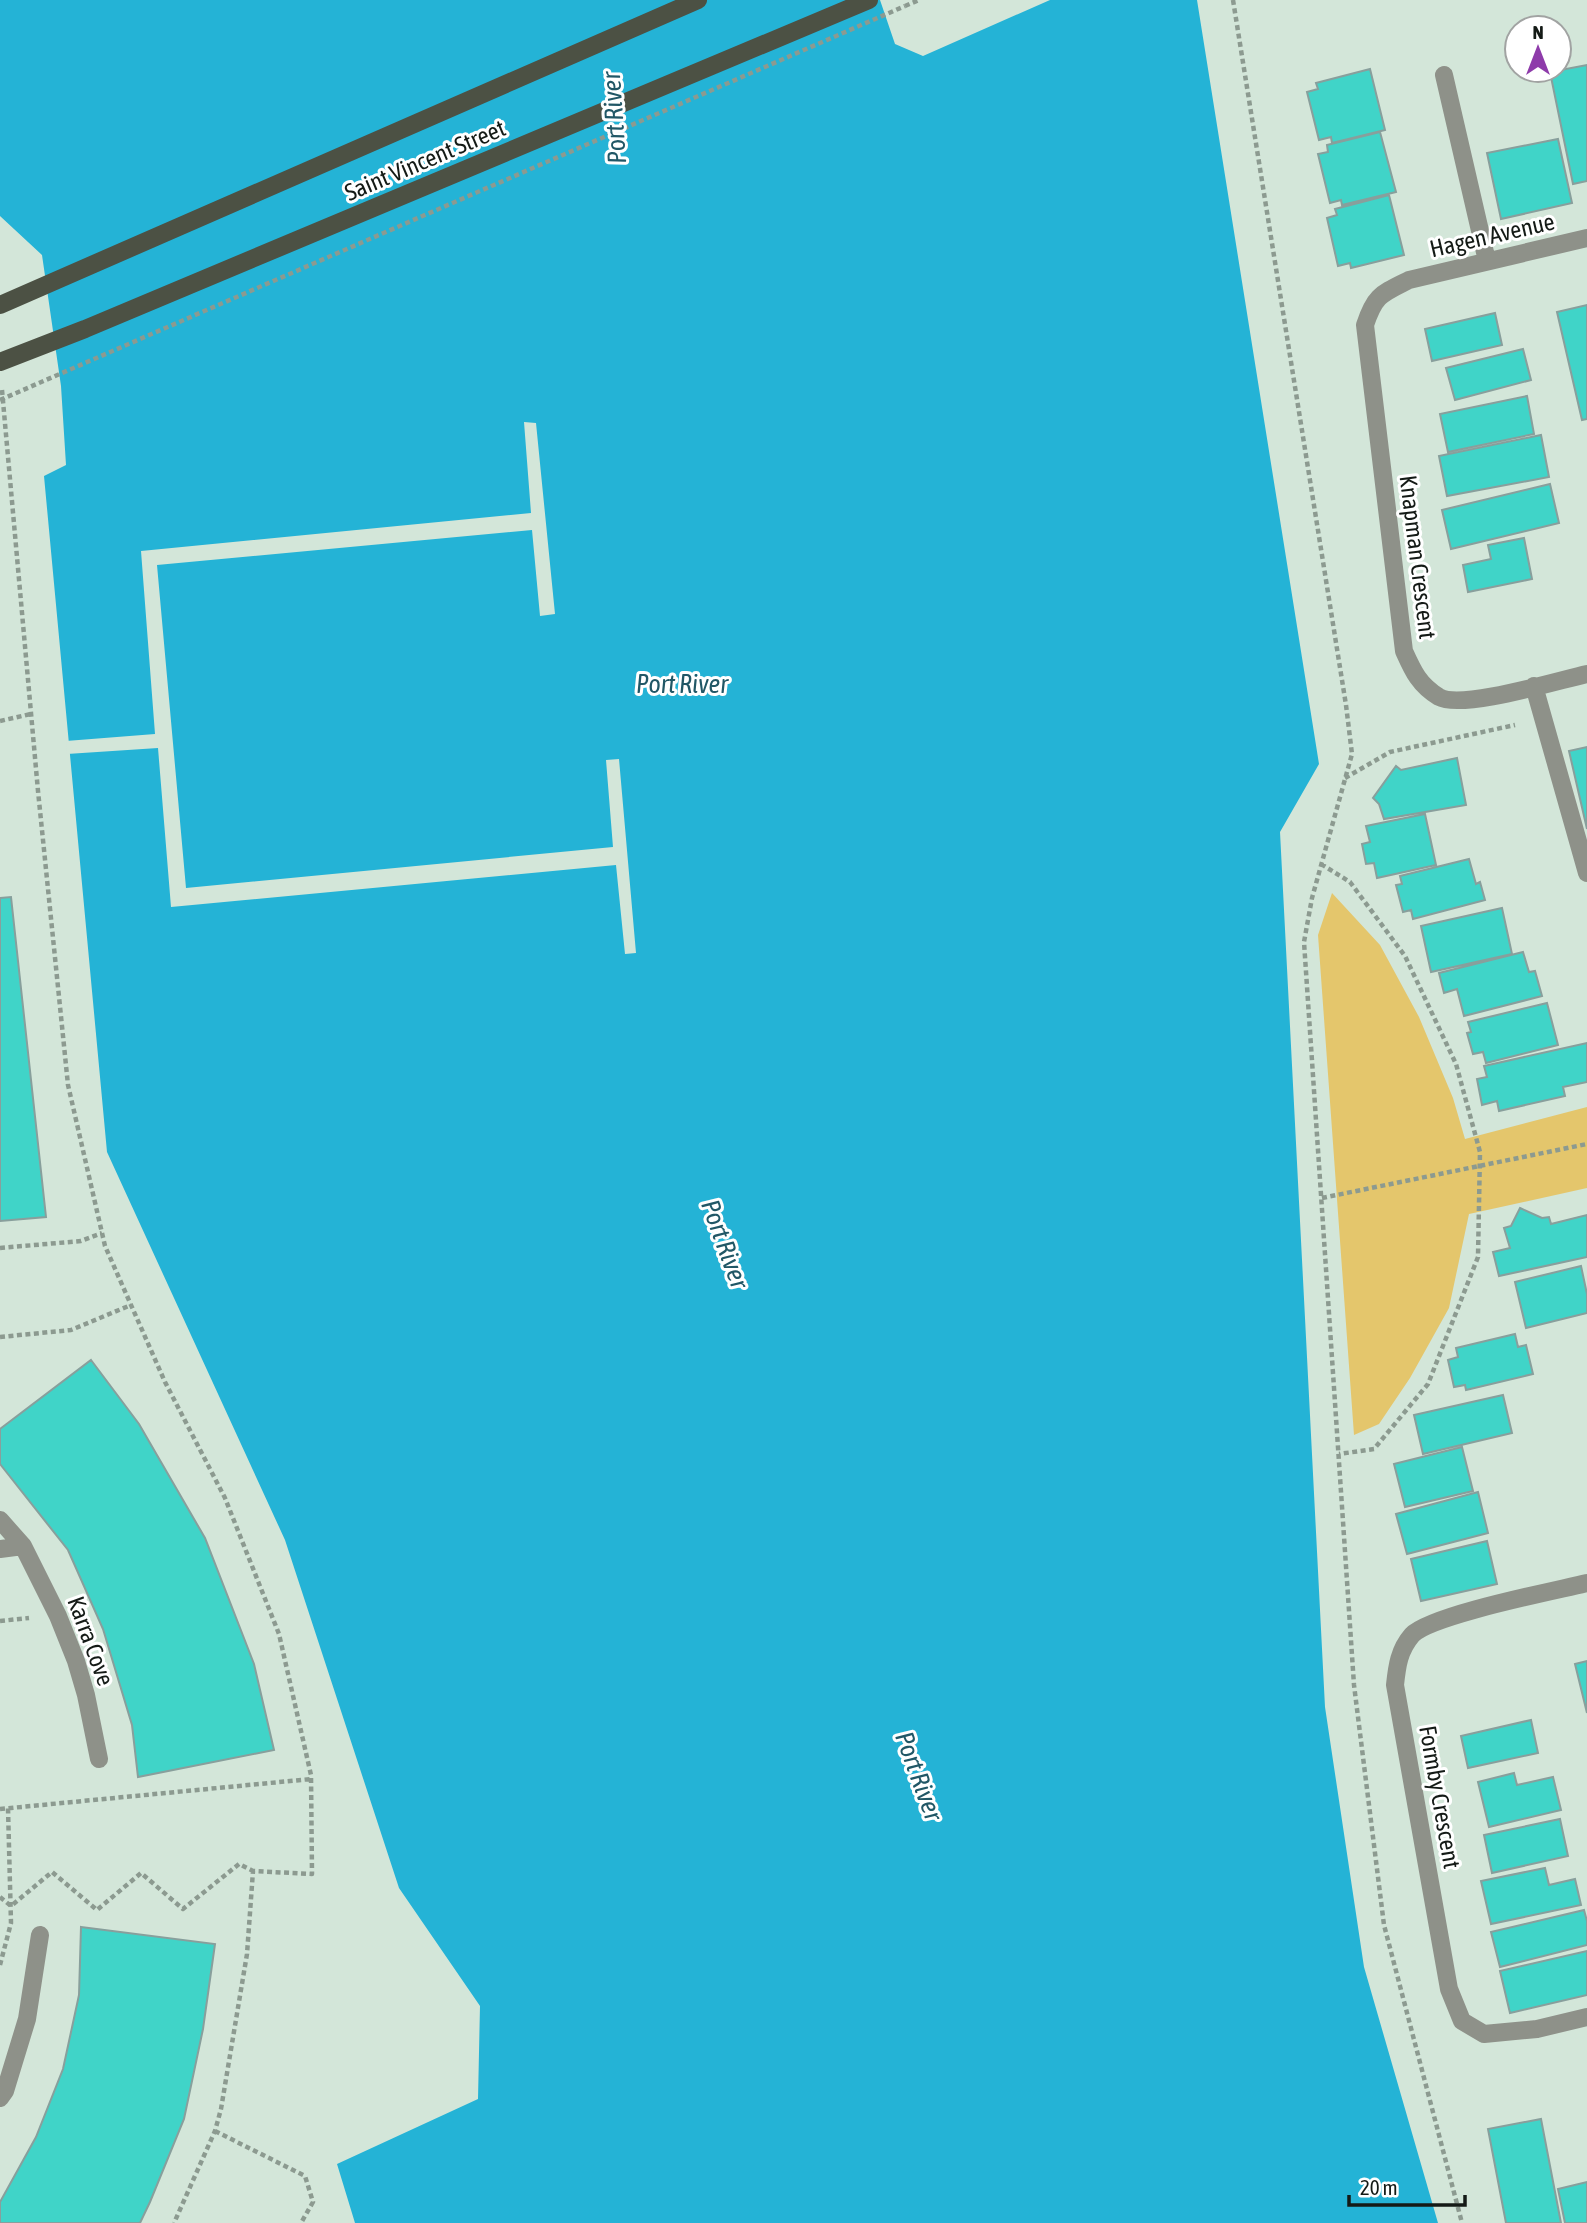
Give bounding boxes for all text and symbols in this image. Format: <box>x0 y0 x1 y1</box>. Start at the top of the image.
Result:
north arrow <box>1503 14 1573 84</box>
text: N <box>1532 21 1544 43</box>
water label: Port River <box>596 70 632 165</box>
street label: Saint Vincent Street <box>341 114 509 206</box>
street label: Hagen Avenue <box>1427 208 1557 262</box>
street label: Knapman Crescent <box>1395 474 1441 641</box>
water label: Port River <box>636 669 729 699</box>
water label: Port River <box>695 1196 755 1294</box>
street label: Karra Cove <box>62 1593 120 1689</box>
street label: Formby Crescent <box>1414 1723 1466 1871</box>
water label: Port River <box>889 1728 949 1826</box>
scale bar <box>1349 2164 1464 2208</box>
text: 20 m <box>1360 2175 1398 2199</box>

